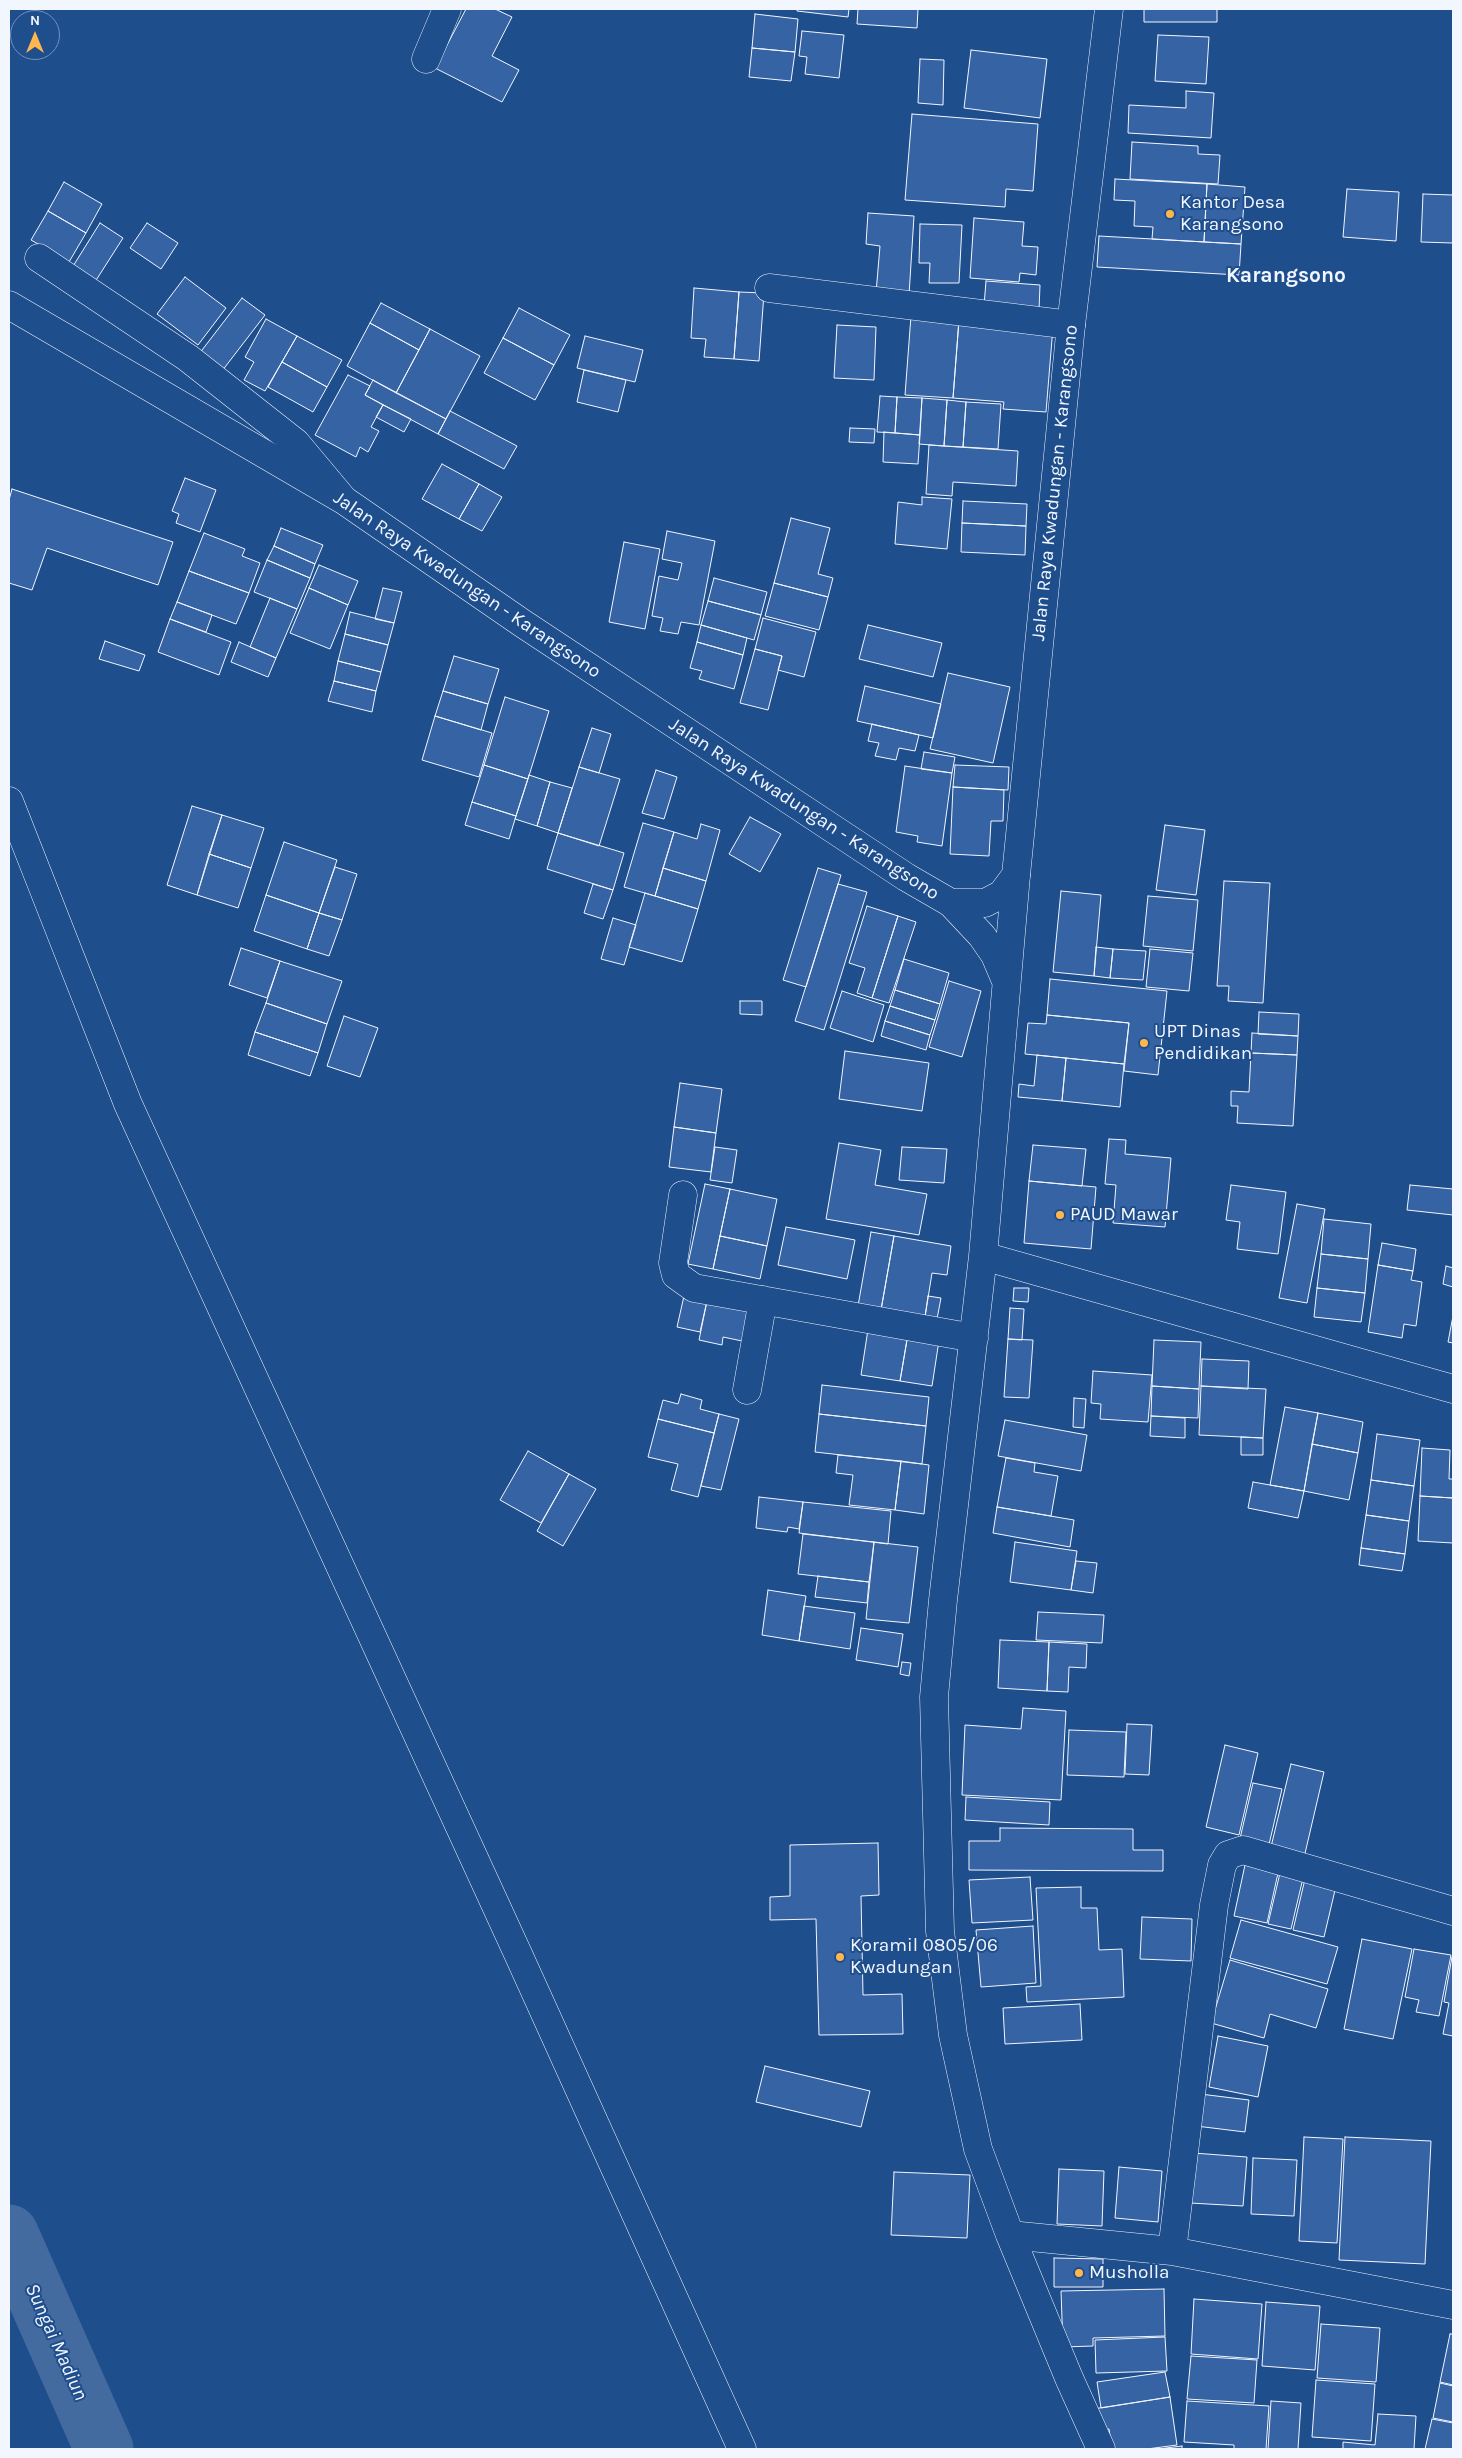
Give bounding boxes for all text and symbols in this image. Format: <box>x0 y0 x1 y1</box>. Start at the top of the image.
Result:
north arrow <box>10 10 60 60</box>
text: N <box>30 12 40 29</box>
place label: Kantor Desa Karangsono <box>1180 192 1285 236</box>
marker: Kantor Desa Karangsono <box>1164 208 1176 220</box>
district label: Karangsono <box>1226 263 1346 289</box>
street label: Jalan Raya Kwadungan - Karangsono <box>1027 324 1083 642</box>
street label: Jalan Raya Kwadungan - Karangsono <box>329 487 605 683</box>
street label: Jalan Raya Kwadungan - Karangsono <box>665 713 943 905</box>
place label: UPT Dinas Pendidikan <box>1154 1021 1252 1065</box>
marker: UPT Dinas Pendidikan <box>1138 1037 1150 1049</box>
place label: PAUD Mawar <box>1070 1204 1178 1226</box>
marker: PAUD Mawar <box>1054 1209 1066 1221</box>
place label: Koramil 0805/06 Kwadungan <box>850 1935 998 1979</box>
marker: Koramil 0805/06 Kwadungan <box>834 1951 846 1963</box>
place label: Musholla <box>1089 2262 1170 2284</box>
marker: Musholla <box>1073 2267 1085 2279</box>
water label: Sungai Madiun <box>19 2280 93 2404</box>

